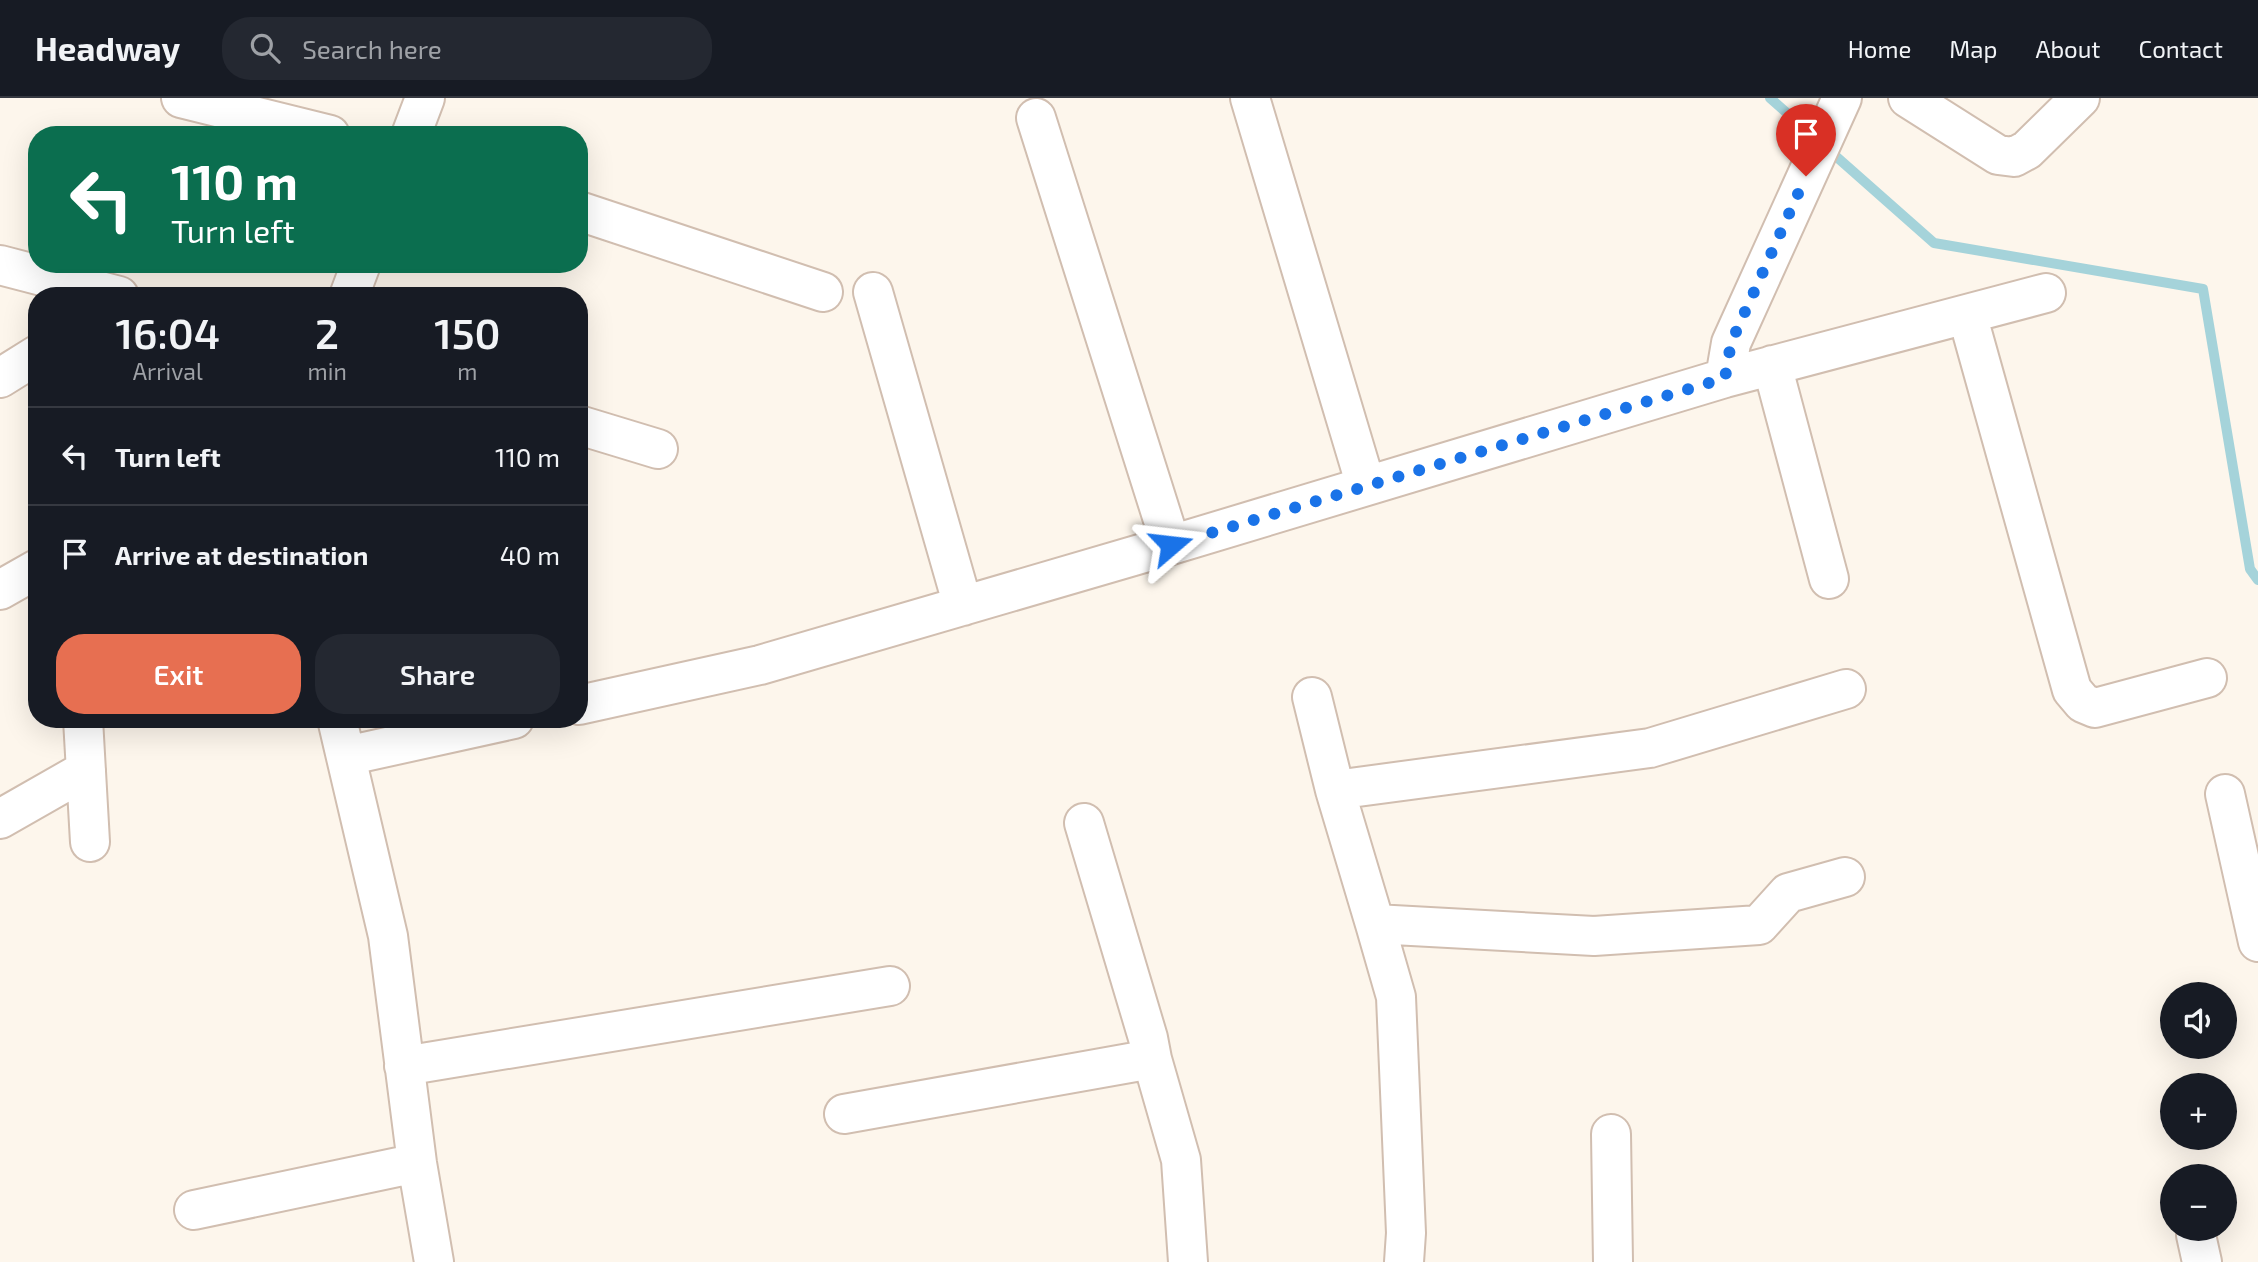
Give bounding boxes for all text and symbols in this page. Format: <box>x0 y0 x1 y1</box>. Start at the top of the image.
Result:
search box <box>222 17 712 80</box>
text: Headway <box>35 28 180 68</box>
icon: search <box>246 29 284 67</box>
text: Search here <box>302 33 442 64</box>
text: Home <box>1848 34 1911 63</box>
text: Map <box>1949 34 1997 63</box>
text: About <box>2035 34 2101 63</box>
text: Contact <box>2139 34 2223 63</box>
pin <box>1776 104 1836 176</box>
icon: arrive <box>1787 115 1825 153</box>
text: 110 m <box>171 151 298 210</box>
icon: left <box>56 154 147 245</box>
text: Turn left <box>171 211 295 249</box>
text: 16:04 <box>115 307 220 357</box>
text: 2 <box>315 307 339 357</box>
text: 150 <box>434 307 501 357</box>
text: Arrival <box>133 357 203 385</box>
text: min <box>308 357 347 385</box>
text: m <box>457 357 477 385</box>
icon: left <box>56 437 94 475</box>
text: Turn left <box>115 441 221 472</box>
text: 110 m <box>495 441 560 472</box>
position arrow <box>1134 508 1208 582</box>
icon: arrive <box>56 535 94 573</box>
text: Arrive at destination <box>115 539 368 570</box>
text: 40 m <box>500 539 560 570</box>
button: Exit <box>56 634 301 714</box>
button: Share <box>315 634 560 714</box>
map controls <box>2160 982 2237 1241</box>
button: sound <box>2160 982 2237 1059</box>
button: + <box>2160 1073 2237 1150</box>
button: − <box>2160 1164 2237 1241</box>

